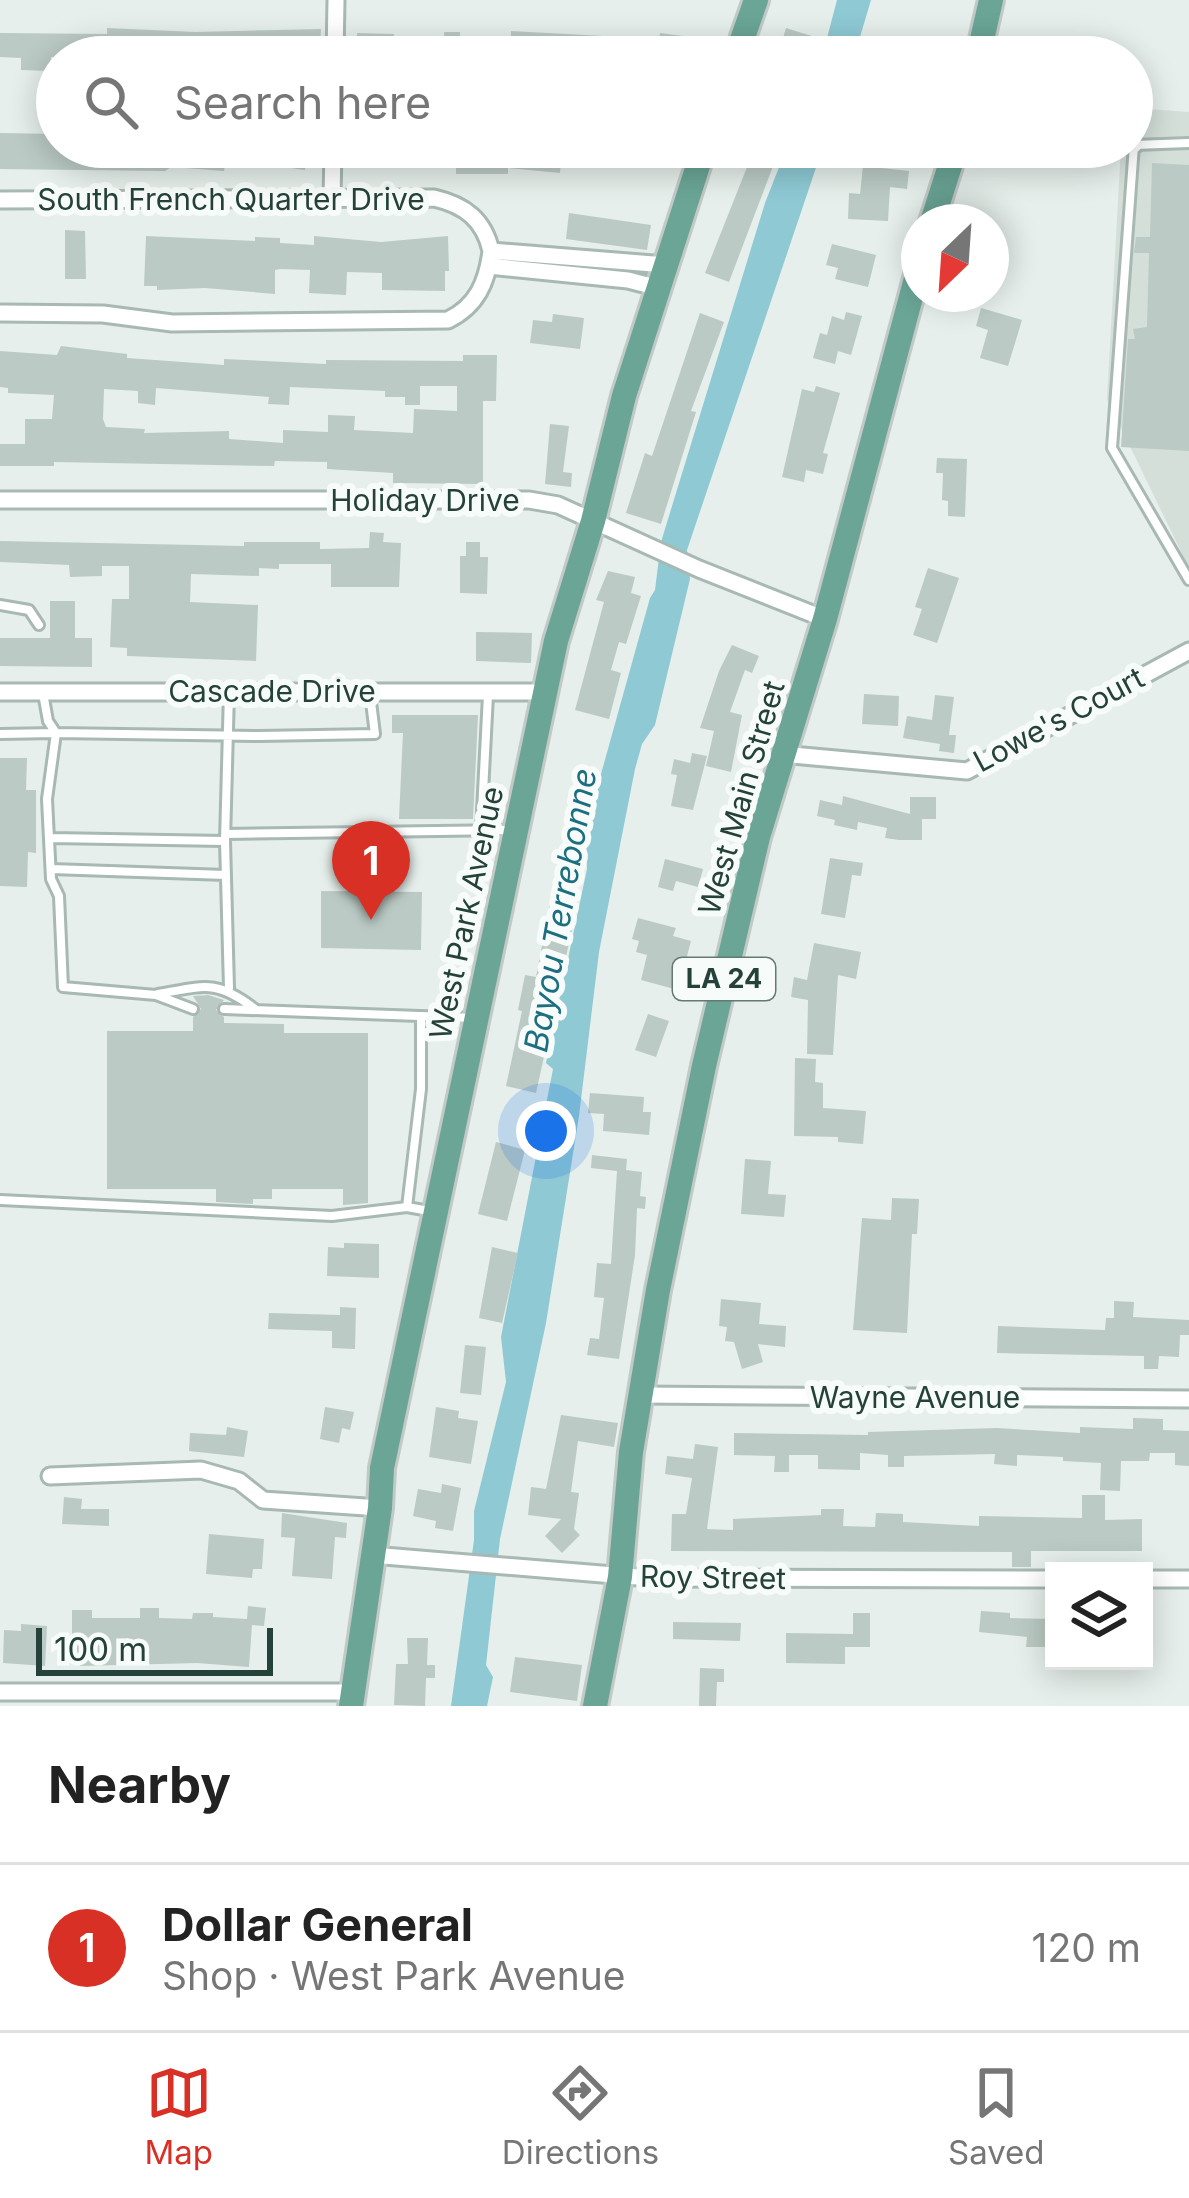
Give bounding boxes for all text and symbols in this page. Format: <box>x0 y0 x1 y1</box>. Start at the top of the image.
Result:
search box <box>36 36 1153 168</box>
icon: search <box>78 69 144 135</box>
text: Search here <box>174 75 431 130</box>
street label: South French Quarter Drive <box>37 181 425 217</box>
north arrow <box>901 204 1009 312</box>
street label: Holiday Drive <box>330 482 520 518</box>
street label: Lowe's Court <box>967 659 1150 779</box>
street label: Cascade Drive <box>168 673 376 709</box>
street label: West Main Street <box>690 676 792 919</box>
water label: Bayou Terrebonne <box>515 765 605 1055</box>
street label: West Park Avenue <box>422 783 510 1043</box>
pin: 1 <box>332 821 410 920</box>
road number: LA 24 <box>673 958 775 1000</box>
your location <box>516 1101 576 1161</box>
street label: Wayne Avenue <box>810 1379 1020 1415</box>
street label: Roy Street <box>640 1558 787 1596</box>
map controls <box>1045 1562 1153 1670</box>
button: layers <box>1045 1562 1153 1670</box>
scale bar <box>36 1622 273 1675</box>
text: 100 m <box>54 1629 147 1669</box>
text: Nearby <box>48 1754 231 1815</box>
text: Dollar General <box>162 1897 473 1952</box>
text: 1 <box>79 1924 95 1971</box>
text: 120 m <box>1032 1924 1141 1971</box>
text: Shop · West Park Avenue <box>162 1952 626 1999</box>
tab: Map <box>144 2060 213 2172</box>
tab: Directions <box>502 2060 659 2172</box>
tab: Saved <box>948 2060 1045 2172</box>

